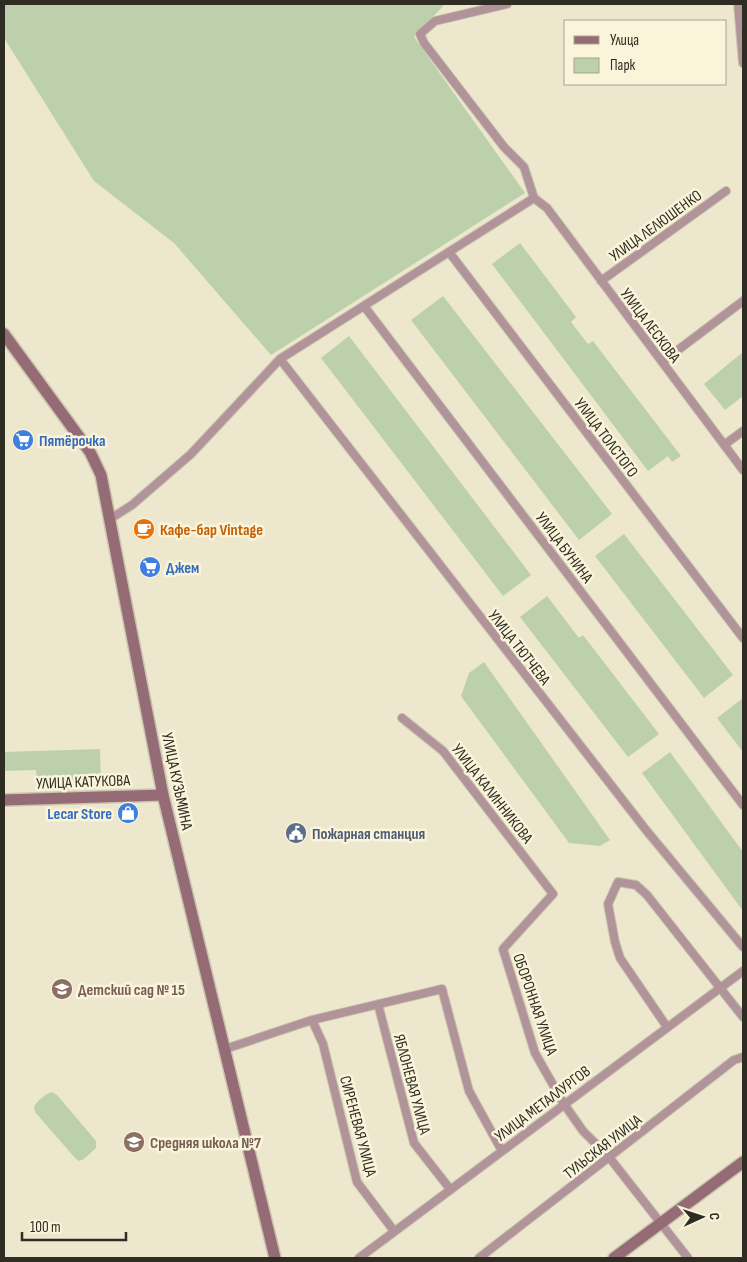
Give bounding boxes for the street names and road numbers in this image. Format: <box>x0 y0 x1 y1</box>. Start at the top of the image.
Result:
street label: УЛИЦА ЛЕЛЮШЕНКО <box>606 186 706 266</box>
street label: УЛИЦА ЛЕСКОВА <box>616 285 684 367</box>
street label: УЛИЦА ТОЛСТОГО <box>570 394 642 481</box>
street label: УЛИЦА БУНИНА <box>531 509 597 587</box>
street label: УЛИЦА ТЮТЧЕВА <box>484 607 554 689</box>
street label: УЛИЦА КУЗЬМИНА <box>157 731 196 832</box>
street label: УЛИЦА КАЛИННИКОВА <box>447 740 537 848</box>
street label: УЛИЦА КАТУКОВА <box>36 771 131 794</box>
street label: ОБОРОННАЯ УЛИЦА <box>508 951 561 1058</box>
street label: ЯБЛОНЕВАЯ УЛИЦА <box>389 1032 434 1137</box>
street label: УЛИЦА МЕТАЛЛУРГОВ <box>491 1062 594 1146</box>
street label: СИРЕНЕВАЯ УЛИЦА <box>335 1074 380 1179</box>
street label: ТУЛЬСКАЯ УЛИЦА <box>560 1111 646 1184</box>

